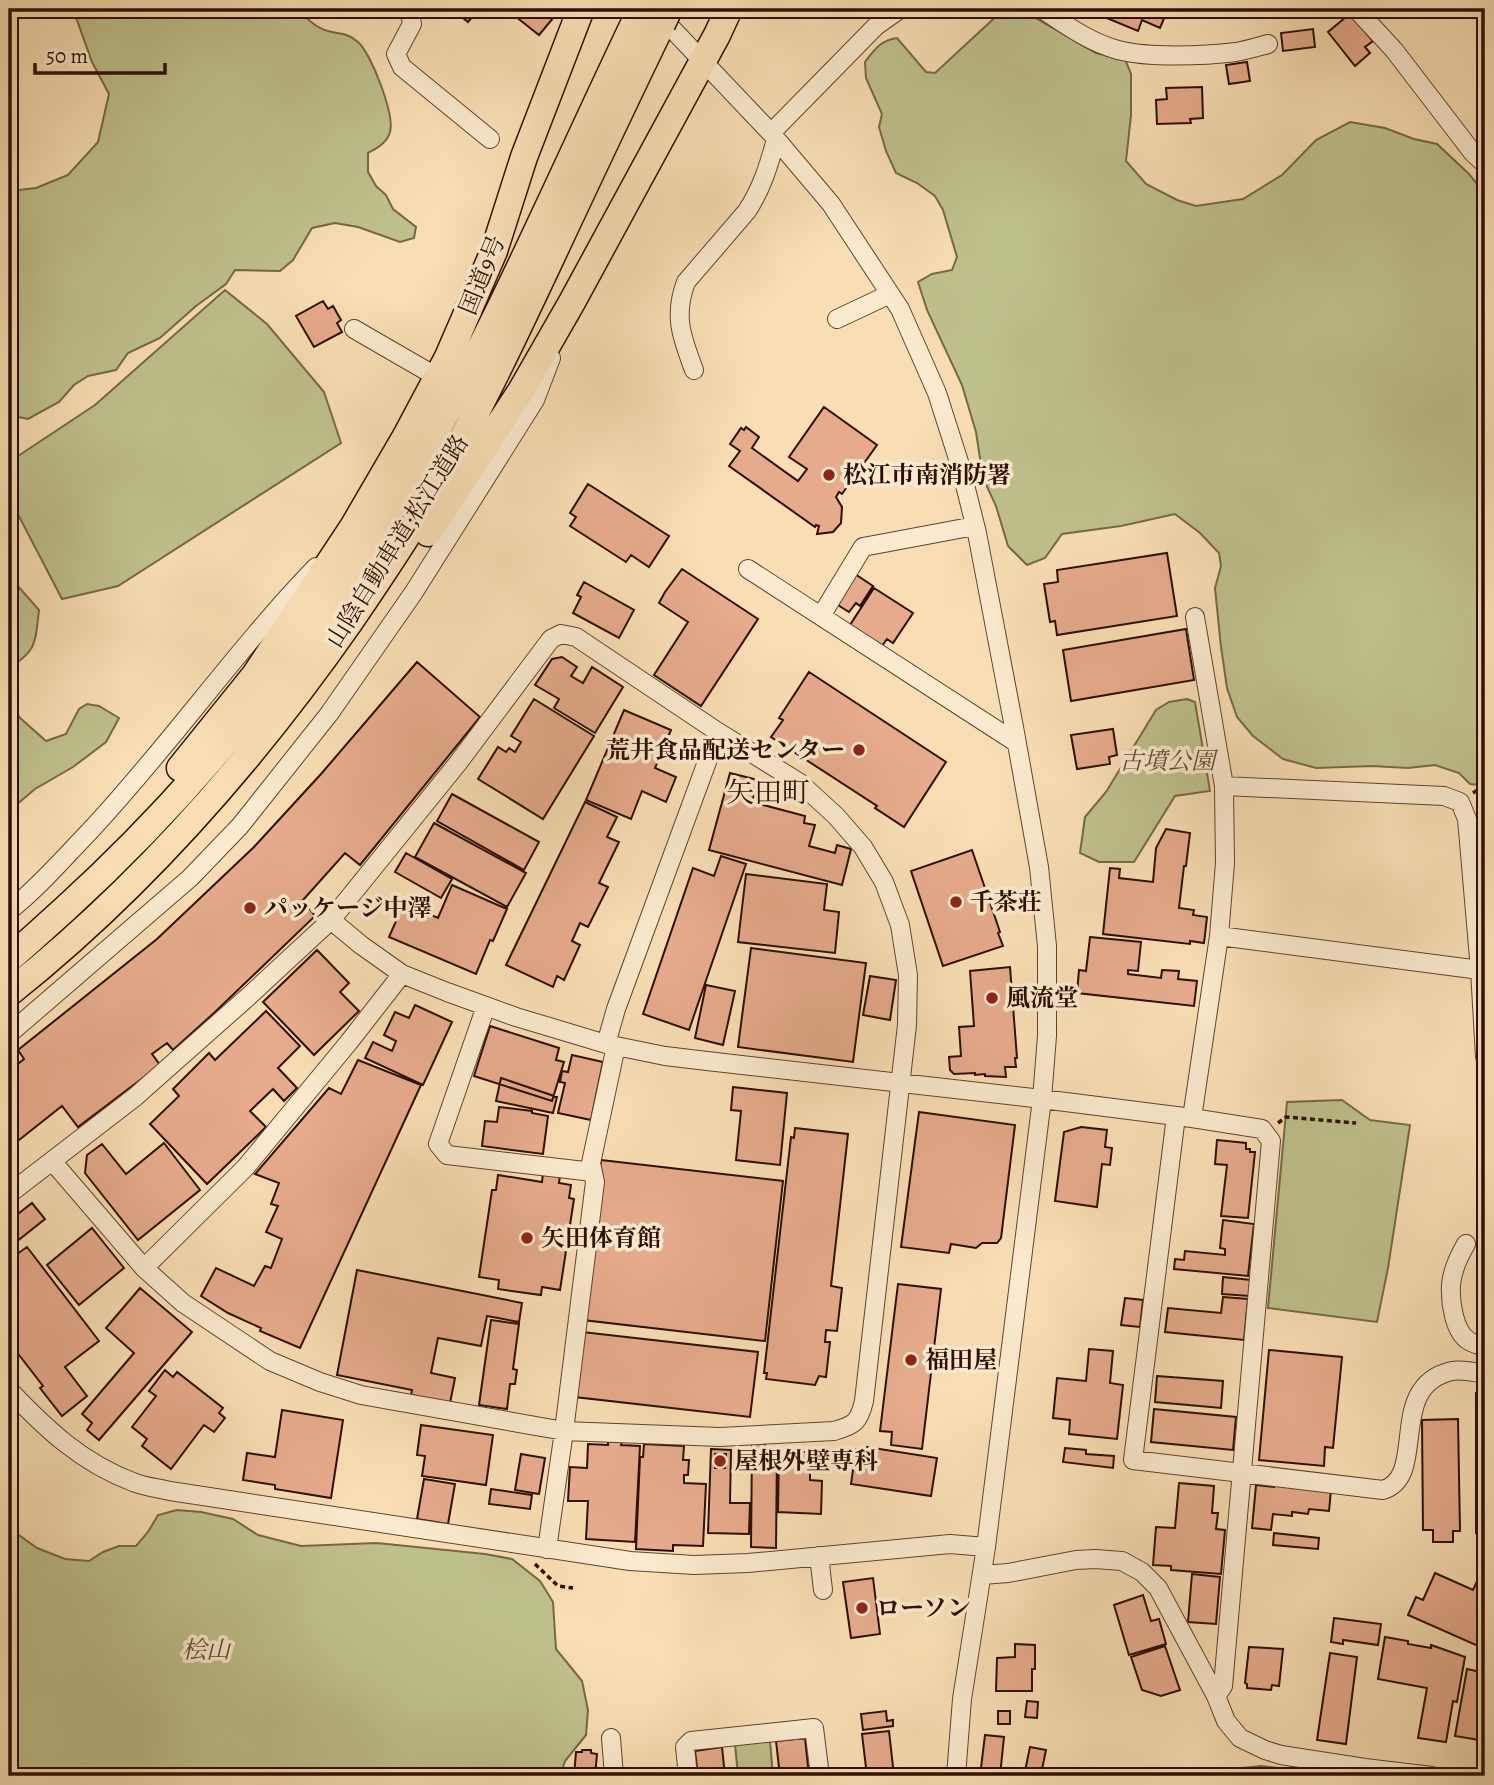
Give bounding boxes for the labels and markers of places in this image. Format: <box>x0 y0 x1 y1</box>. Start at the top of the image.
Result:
place label: 松江市南消防署 <box>843 459 1011 491</box>
marker: 松江市南消防署 <box>821 467 837 483</box>
place label: 荒井食品配送センター <box>606 734 845 766</box>
marker: 荒井食品配送センター <box>851 742 867 758</box>
place label: 千茶荘 <box>970 886 1042 918</box>
place label: パッケージ中澤 <box>264 892 432 924</box>
marker: 千茶荘 <box>948 894 964 910</box>
marker: パッケージ中澤 <box>242 900 258 916</box>
place label: 風流堂 <box>1006 982 1078 1014</box>
marker: 風流堂 <box>984 990 1000 1006</box>
place label: 矢田体育館 <box>541 1222 661 1254</box>
marker: 矢田体育館 <box>519 1230 535 1246</box>
place label: 福田屋 <box>925 1344 997 1376</box>
marker: 福田屋 <box>903 1352 919 1368</box>
place label: 屋根外壁専科 <box>734 1445 878 1477</box>
marker: 屋根外壁専科 <box>712 1453 728 1469</box>
place label: ローソン <box>876 1592 971 1624</box>
marker: ローソン <box>854 1600 870 1616</box>

